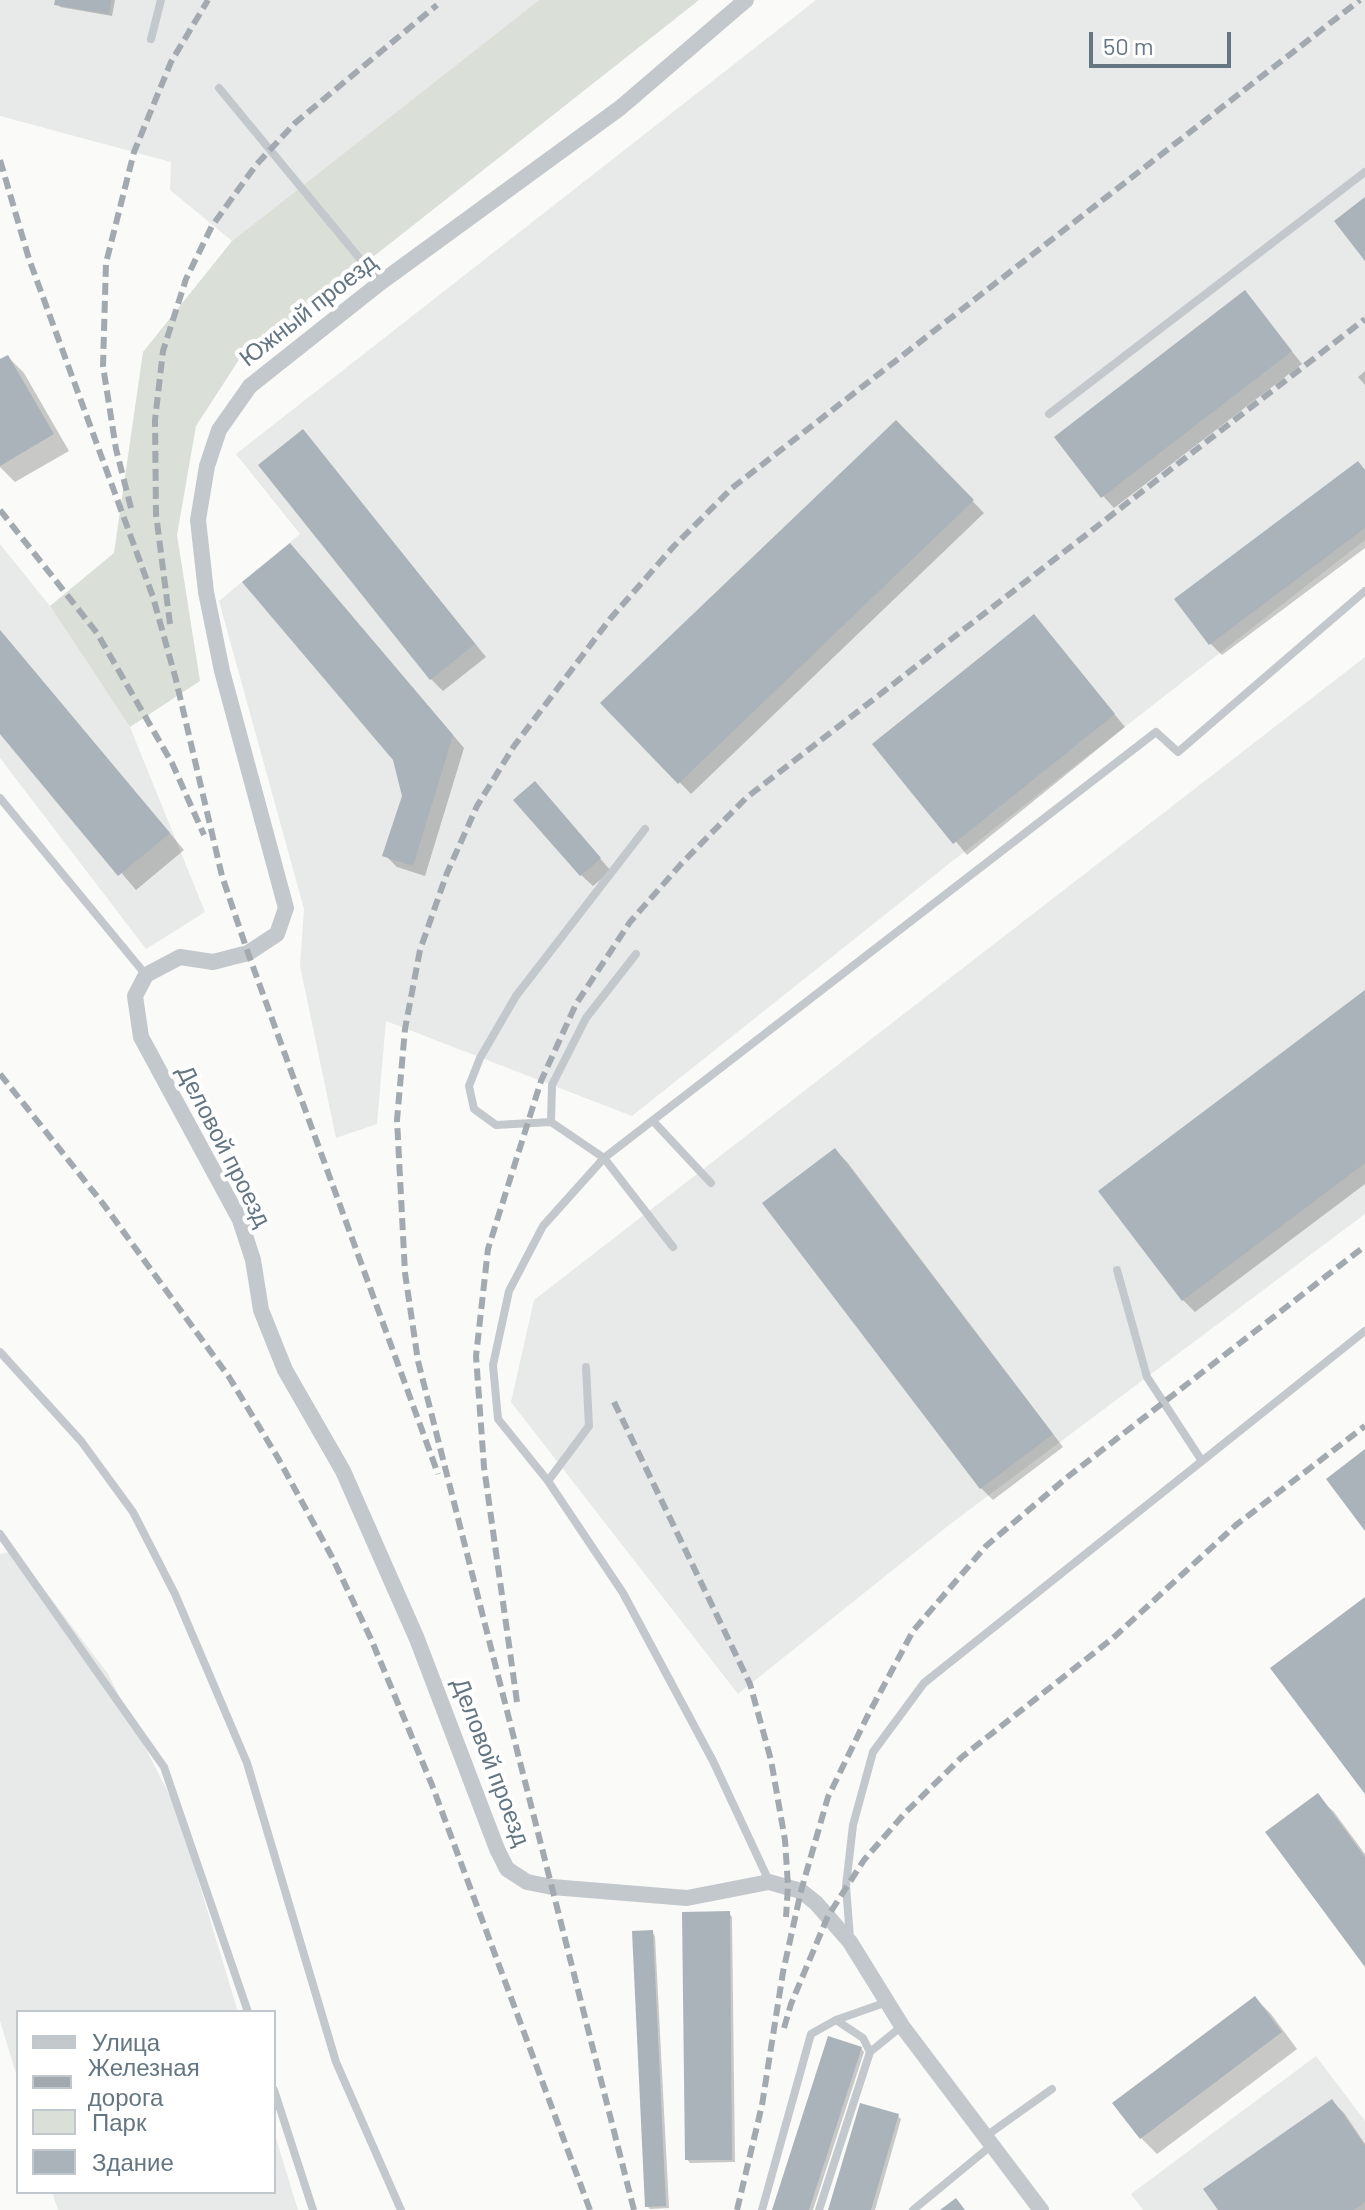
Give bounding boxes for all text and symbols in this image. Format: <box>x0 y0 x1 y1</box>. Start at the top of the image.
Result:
scale bar <box>1093 16 1235 66</box>
text: 50 m <box>1103 31 1154 60</box>
street label: Южный проезд <box>234 248 382 372</box>
street label: Деловой проезд <box>171 1060 277 1232</box>
street label: Деловой проезд <box>446 1674 536 1850</box>
legend <box>16 2010 276 2194</box>
text: Улица <box>92 2027 160 2056</box>
text: Железная дорога <box>88 2052 200 2111</box>
text: Парк <box>92 2107 146 2136</box>
text: Здание <box>92 2147 174 2176</box>

